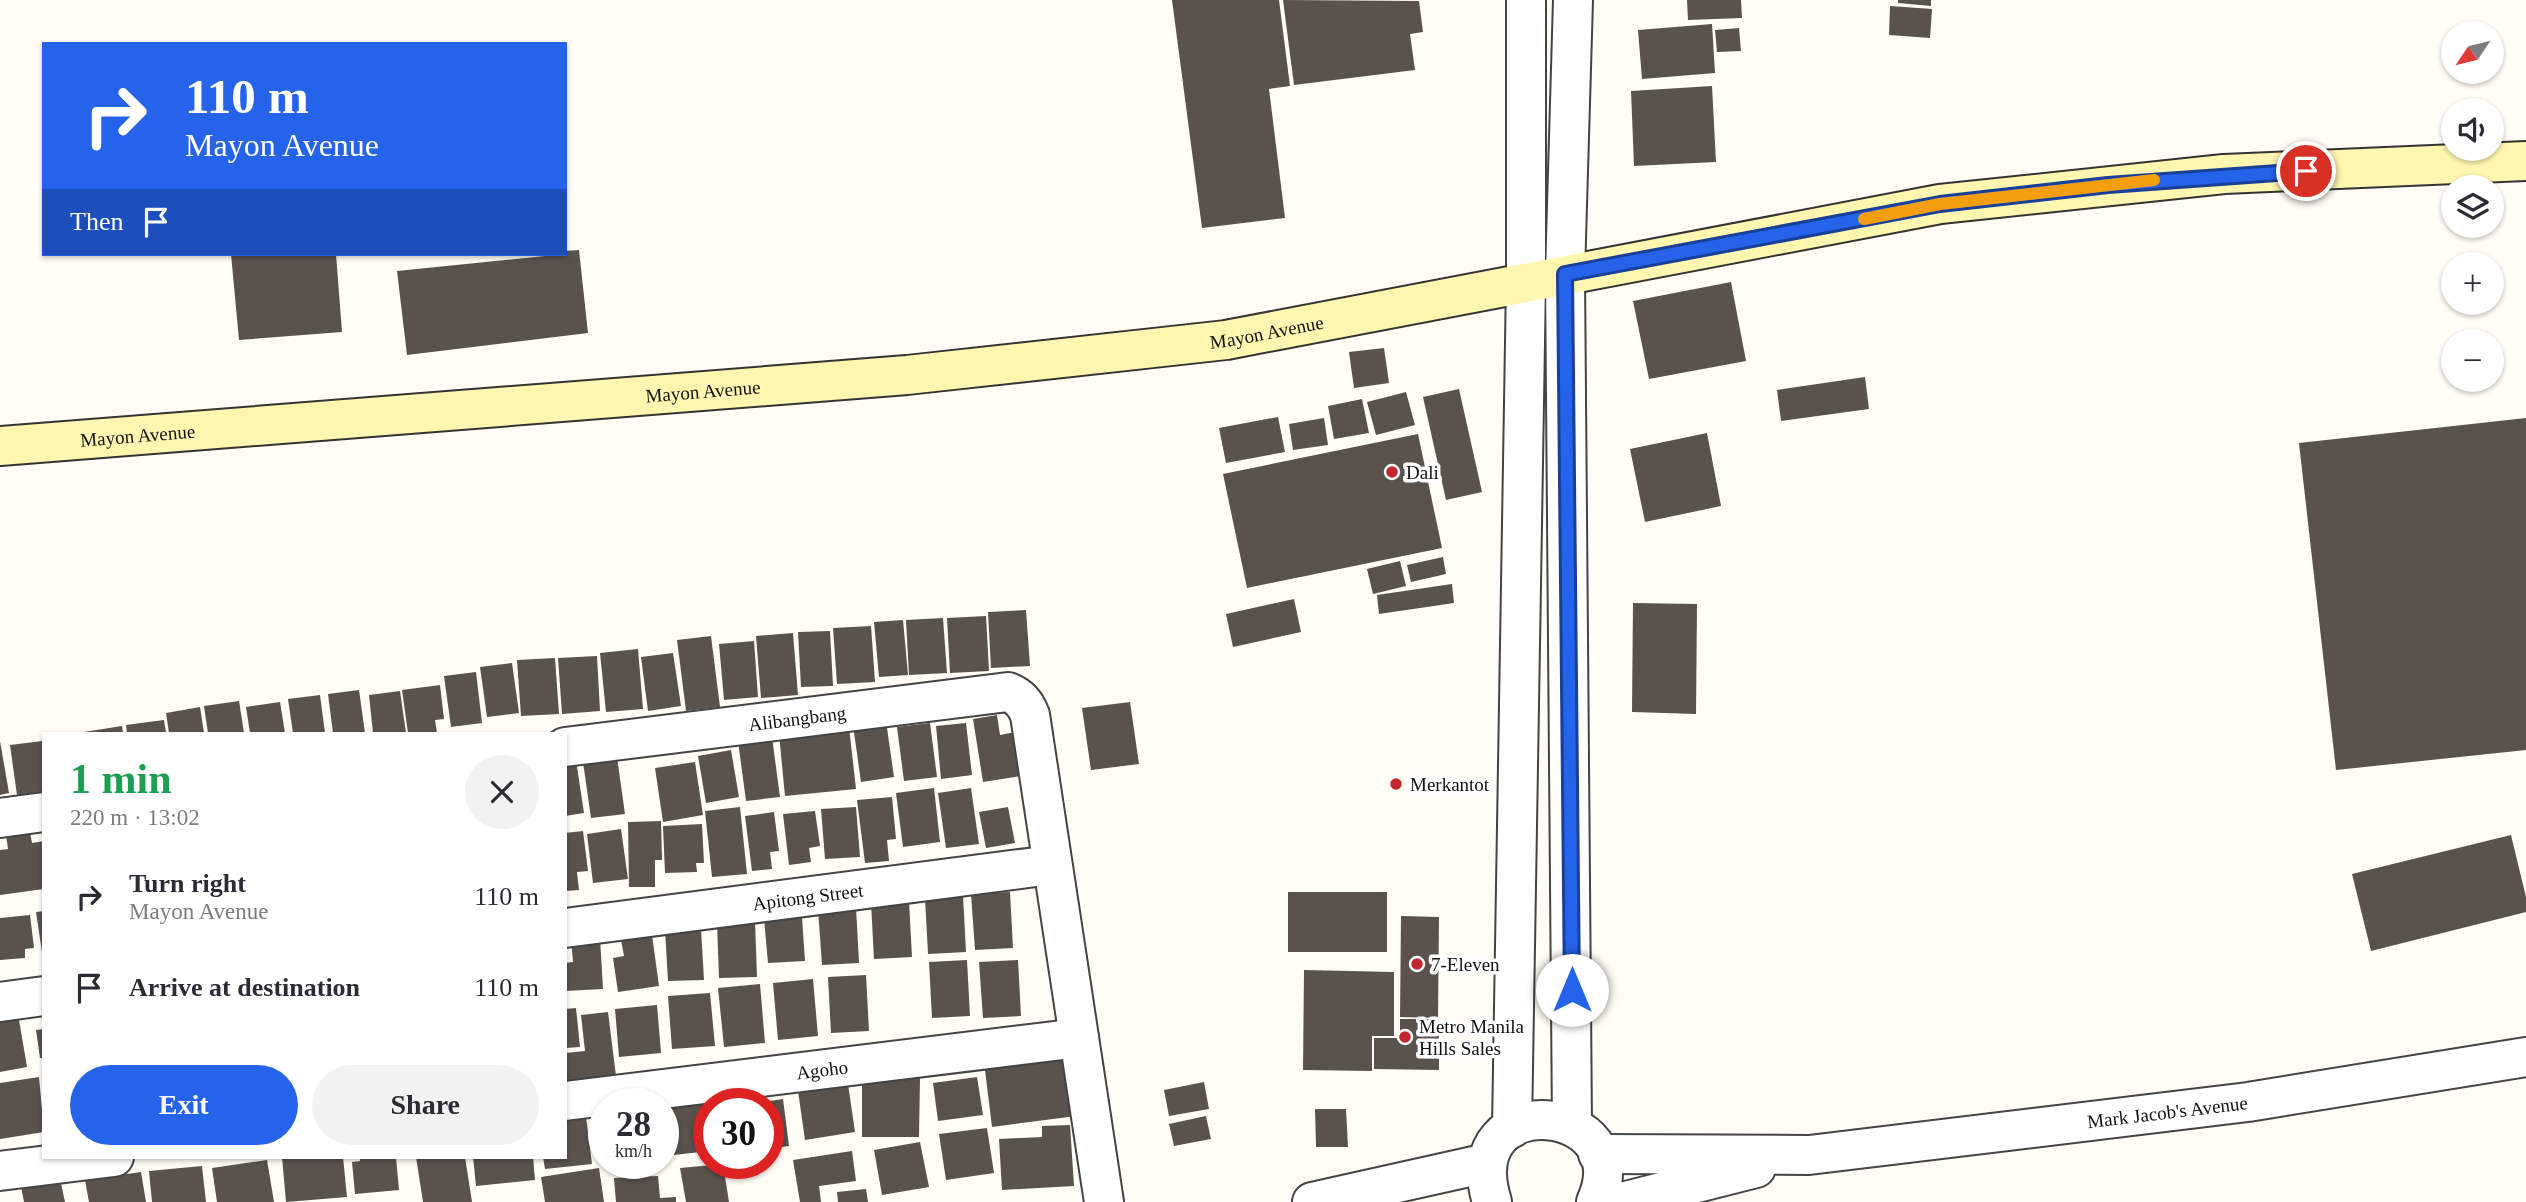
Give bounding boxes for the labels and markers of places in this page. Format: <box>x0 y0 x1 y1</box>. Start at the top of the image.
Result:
pin <box>2276 141 2336 201</box>
place label: Dali <box>1406 462 1439 483</box>
marker: Dali <box>1384 464 1400 480</box>
place label: Merkantot <box>1410 774 1490 795</box>
marker: Merkantot <box>1388 776 1404 792</box>
place label: 7-Eleven <box>1431 954 1500 975</box>
marker: 7-Eleven <box>1409 956 1425 972</box>
place label: Metro Manila Hills Sales <box>1419 1016 1525 1059</box>
marker: Metro Manila Hills Sales <box>1397 1029 1413 1045</box>

